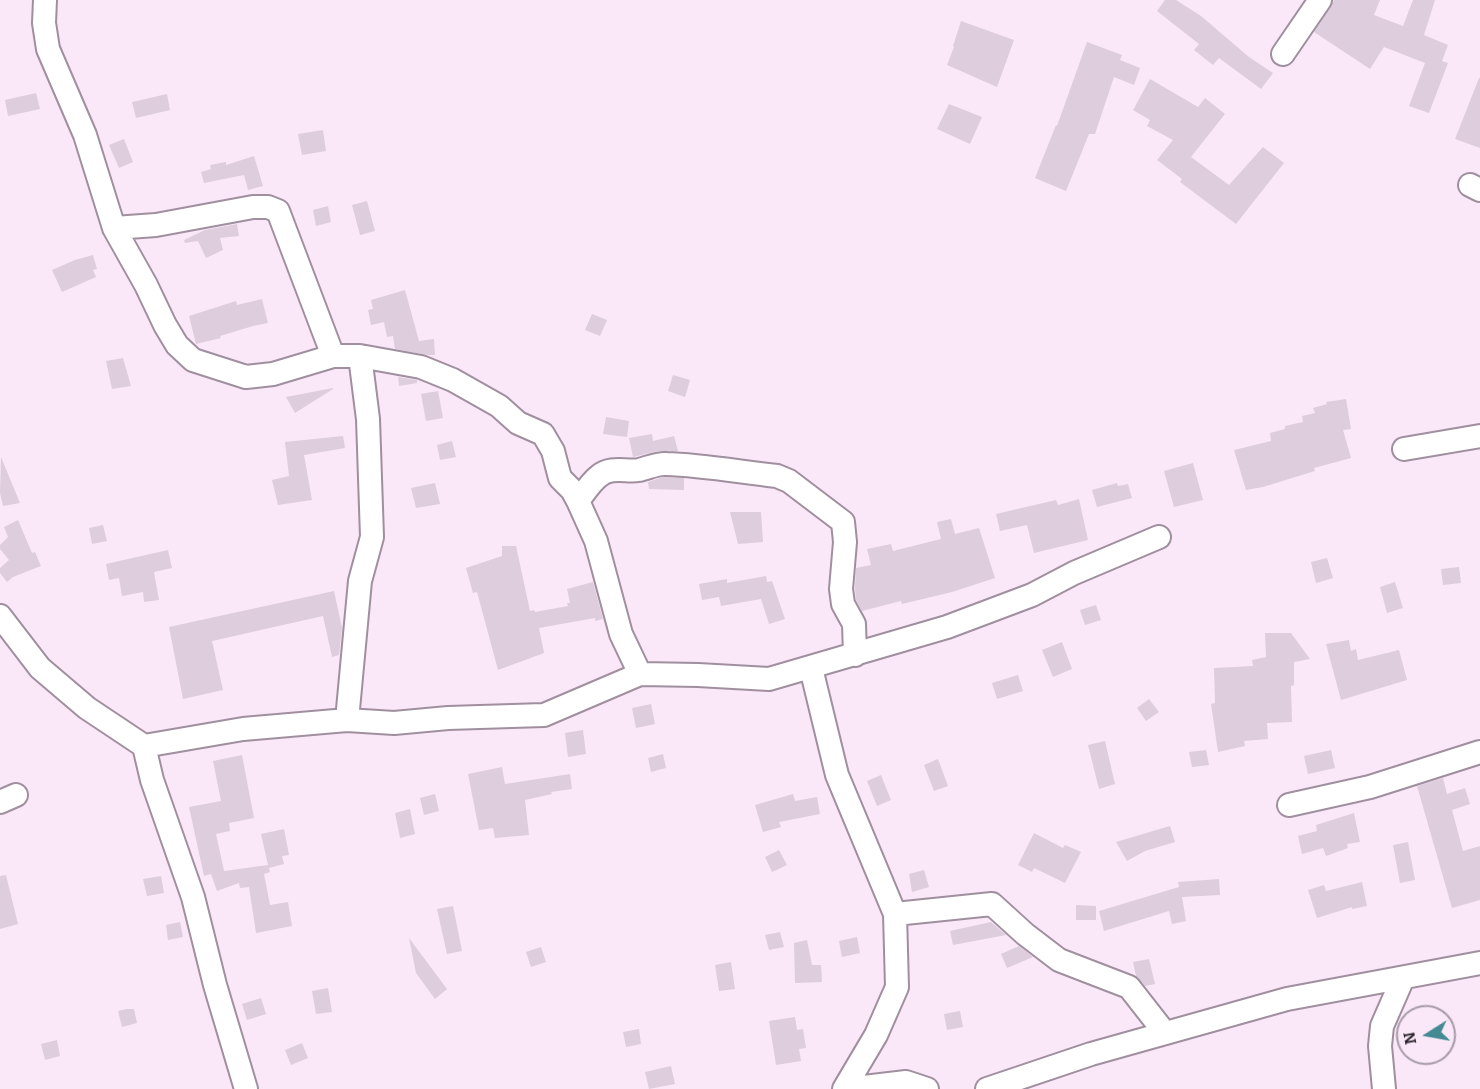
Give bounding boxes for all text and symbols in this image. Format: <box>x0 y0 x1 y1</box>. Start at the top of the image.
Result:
north arrow <box>1396 1005 1456 1065</box>
text: N <box>1399 1030 1420 1046</box>

